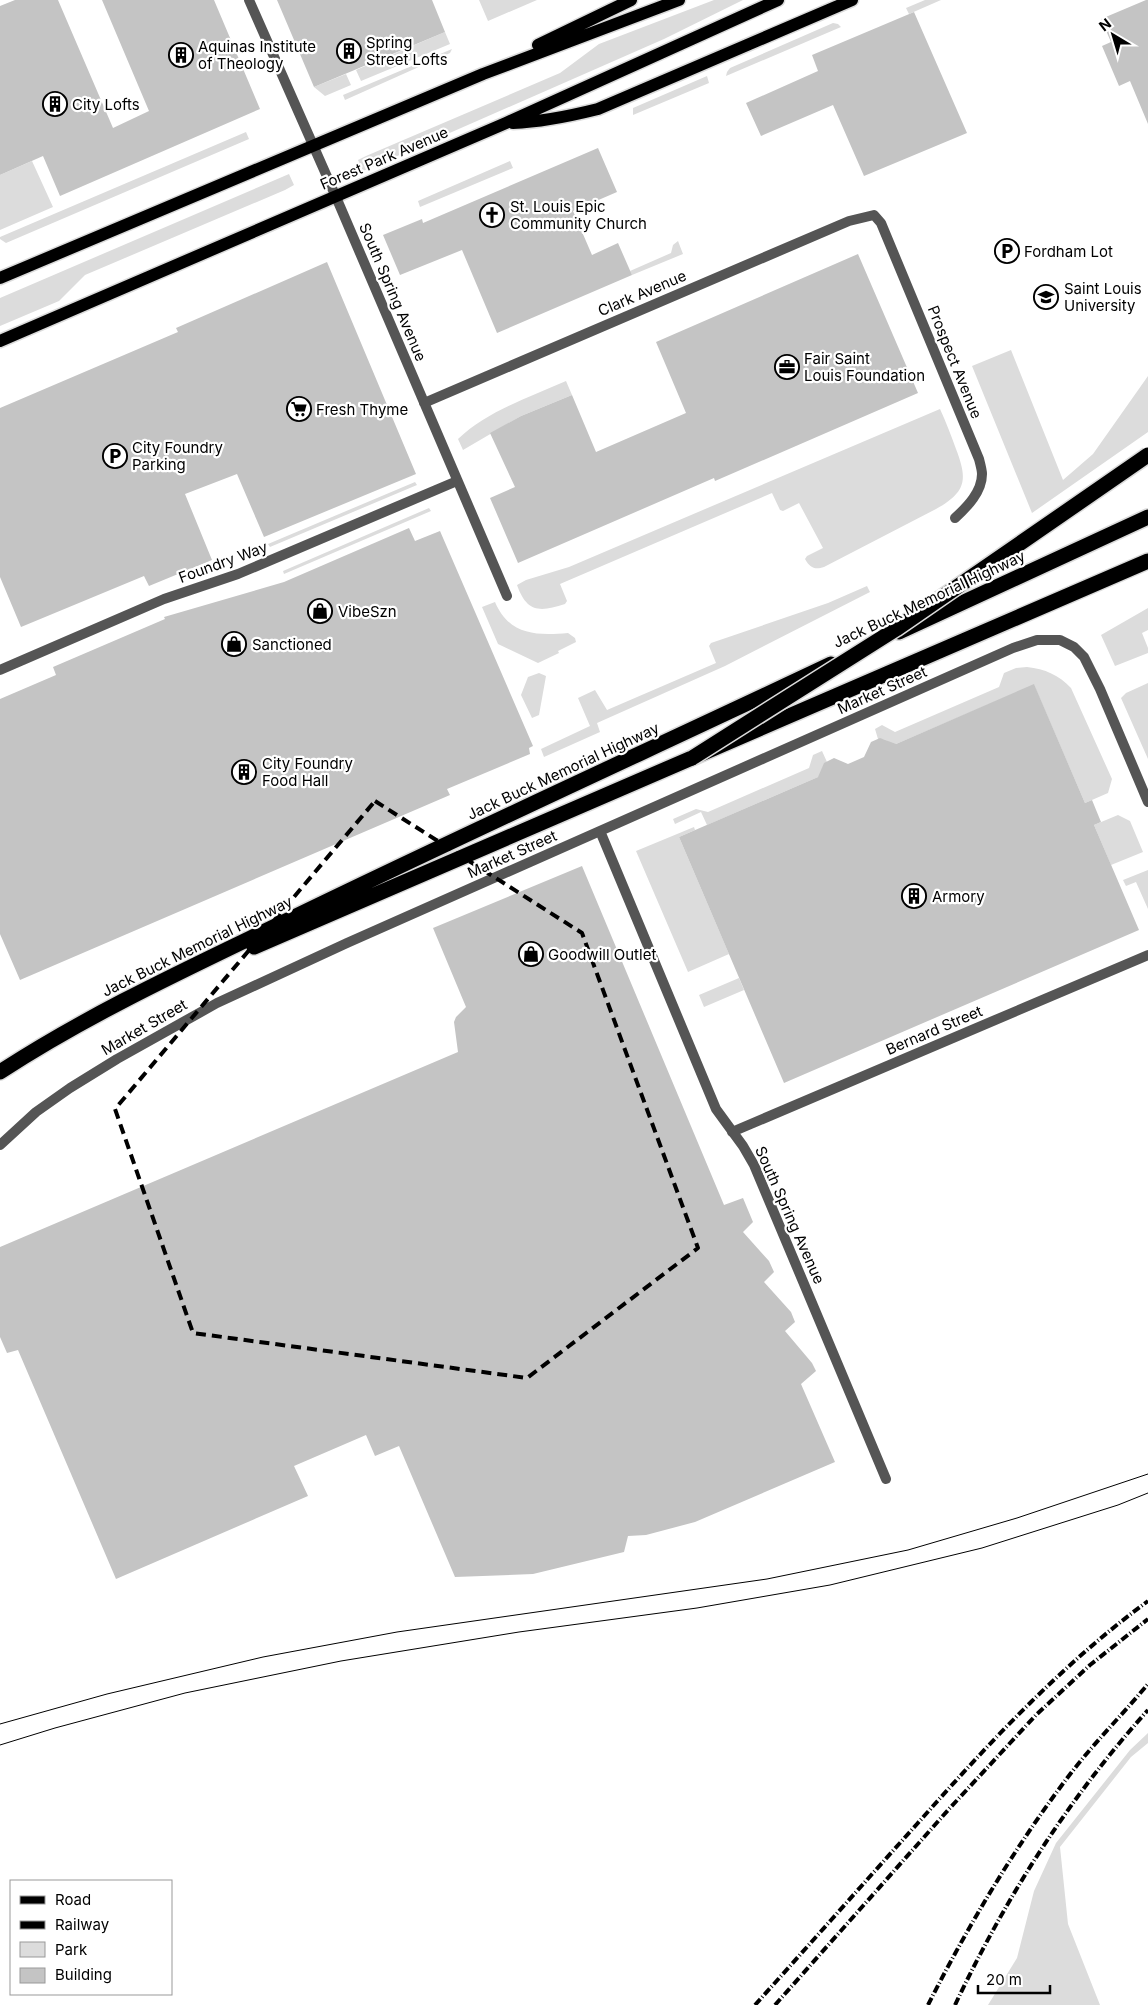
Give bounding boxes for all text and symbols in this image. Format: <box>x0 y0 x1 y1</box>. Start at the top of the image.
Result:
north arrow <box>1088 10 1138 60</box>
text: N <box>1095 14 1114 34</box>
place label: Spring Street Lofts <box>366 33 448 69</box>
place label: Aquinas Institute of Theology <box>198 37 316 73</box>
building icon: Spring Street Lofts <box>336 38 362 64</box>
building icon: Aquinas Institute of Theology <box>168 42 194 68</box>
building icon: City Lofts <box>42 91 68 117</box>
place label: City Lofts <box>72 95 140 114</box>
street label: Forest Park Avenue <box>317 122 451 194</box>
place label: St. Louis Epic Community Church <box>510 197 647 233</box>
church icon: St. Louis Epic Community Church <box>479 202 505 228</box>
street label: South Spring Avenue <box>355 220 431 364</box>
parking icon: Fordham Lot <box>994 238 1020 264</box>
place label: Fordham Lot <box>1024 242 1113 261</box>
street label: Clark Avenue <box>595 266 689 320</box>
place label: Saint Louis University <box>1064 279 1142 315</box>
school or university icon: Saint Louis University <box>1033 284 1059 310</box>
street label: Prospect Avenue <box>924 303 986 421</box>
place label: Fair Saint Louis Foundation <box>804 349 925 385</box>
office icon: Fair Saint Louis Foundation <box>774 354 800 380</box>
supermarket icon: Fresh Thyme <box>286 396 312 422</box>
place label: Fresh Thyme <box>316 400 408 419</box>
place label: City Foundry Parking <box>132 438 223 474</box>
parking icon: City Foundry Parking <box>102 443 128 469</box>
street label: Foundry Way <box>176 537 271 587</box>
street label: Jack Buck Memorial Highway <box>830 546 1029 652</box>
shop icon: VibeSzn <box>307 598 333 624</box>
place label: VibeSzn <box>338 602 397 621</box>
shop icon: Sanctioned <box>221 631 247 657</box>
place label: Sanctioned <box>252 635 332 654</box>
street label: Market Street <box>834 662 930 718</box>
street label: Jack Buck Memorial Highway <box>464 718 663 824</box>
place label: City Foundry Food Hall <box>262 754 353 790</box>
building icon: City Foundry Food Hall <box>231 759 257 785</box>
street label: Market Street <box>464 826 560 882</box>
building icon: Armory <box>901 883 927 909</box>
place label: Armory <box>932 887 985 906</box>
street label: Jack Buck Memorial Highway <box>99 891 296 1000</box>
shop icon: Goodwill Outlet <box>518 941 544 967</box>
place label: Goodwill Outlet <box>548 945 656 964</box>
street label: Market Street <box>98 995 190 1059</box>
street label: Bernard Street <box>883 1001 985 1059</box>
street label: South Spring Avenue <box>751 1143 829 1287</box>
legend <box>10 1880 172 1995</box>
text: Road <box>55 1890 91 1909</box>
text: Railway <box>55 1915 110 1934</box>
text: Park <box>55 1940 88 1959</box>
scale bar <box>978 1962 1050 1994</box>
text: Building <box>55 1965 112 1984</box>
text: 20 m <box>986 1970 1022 1989</box>

